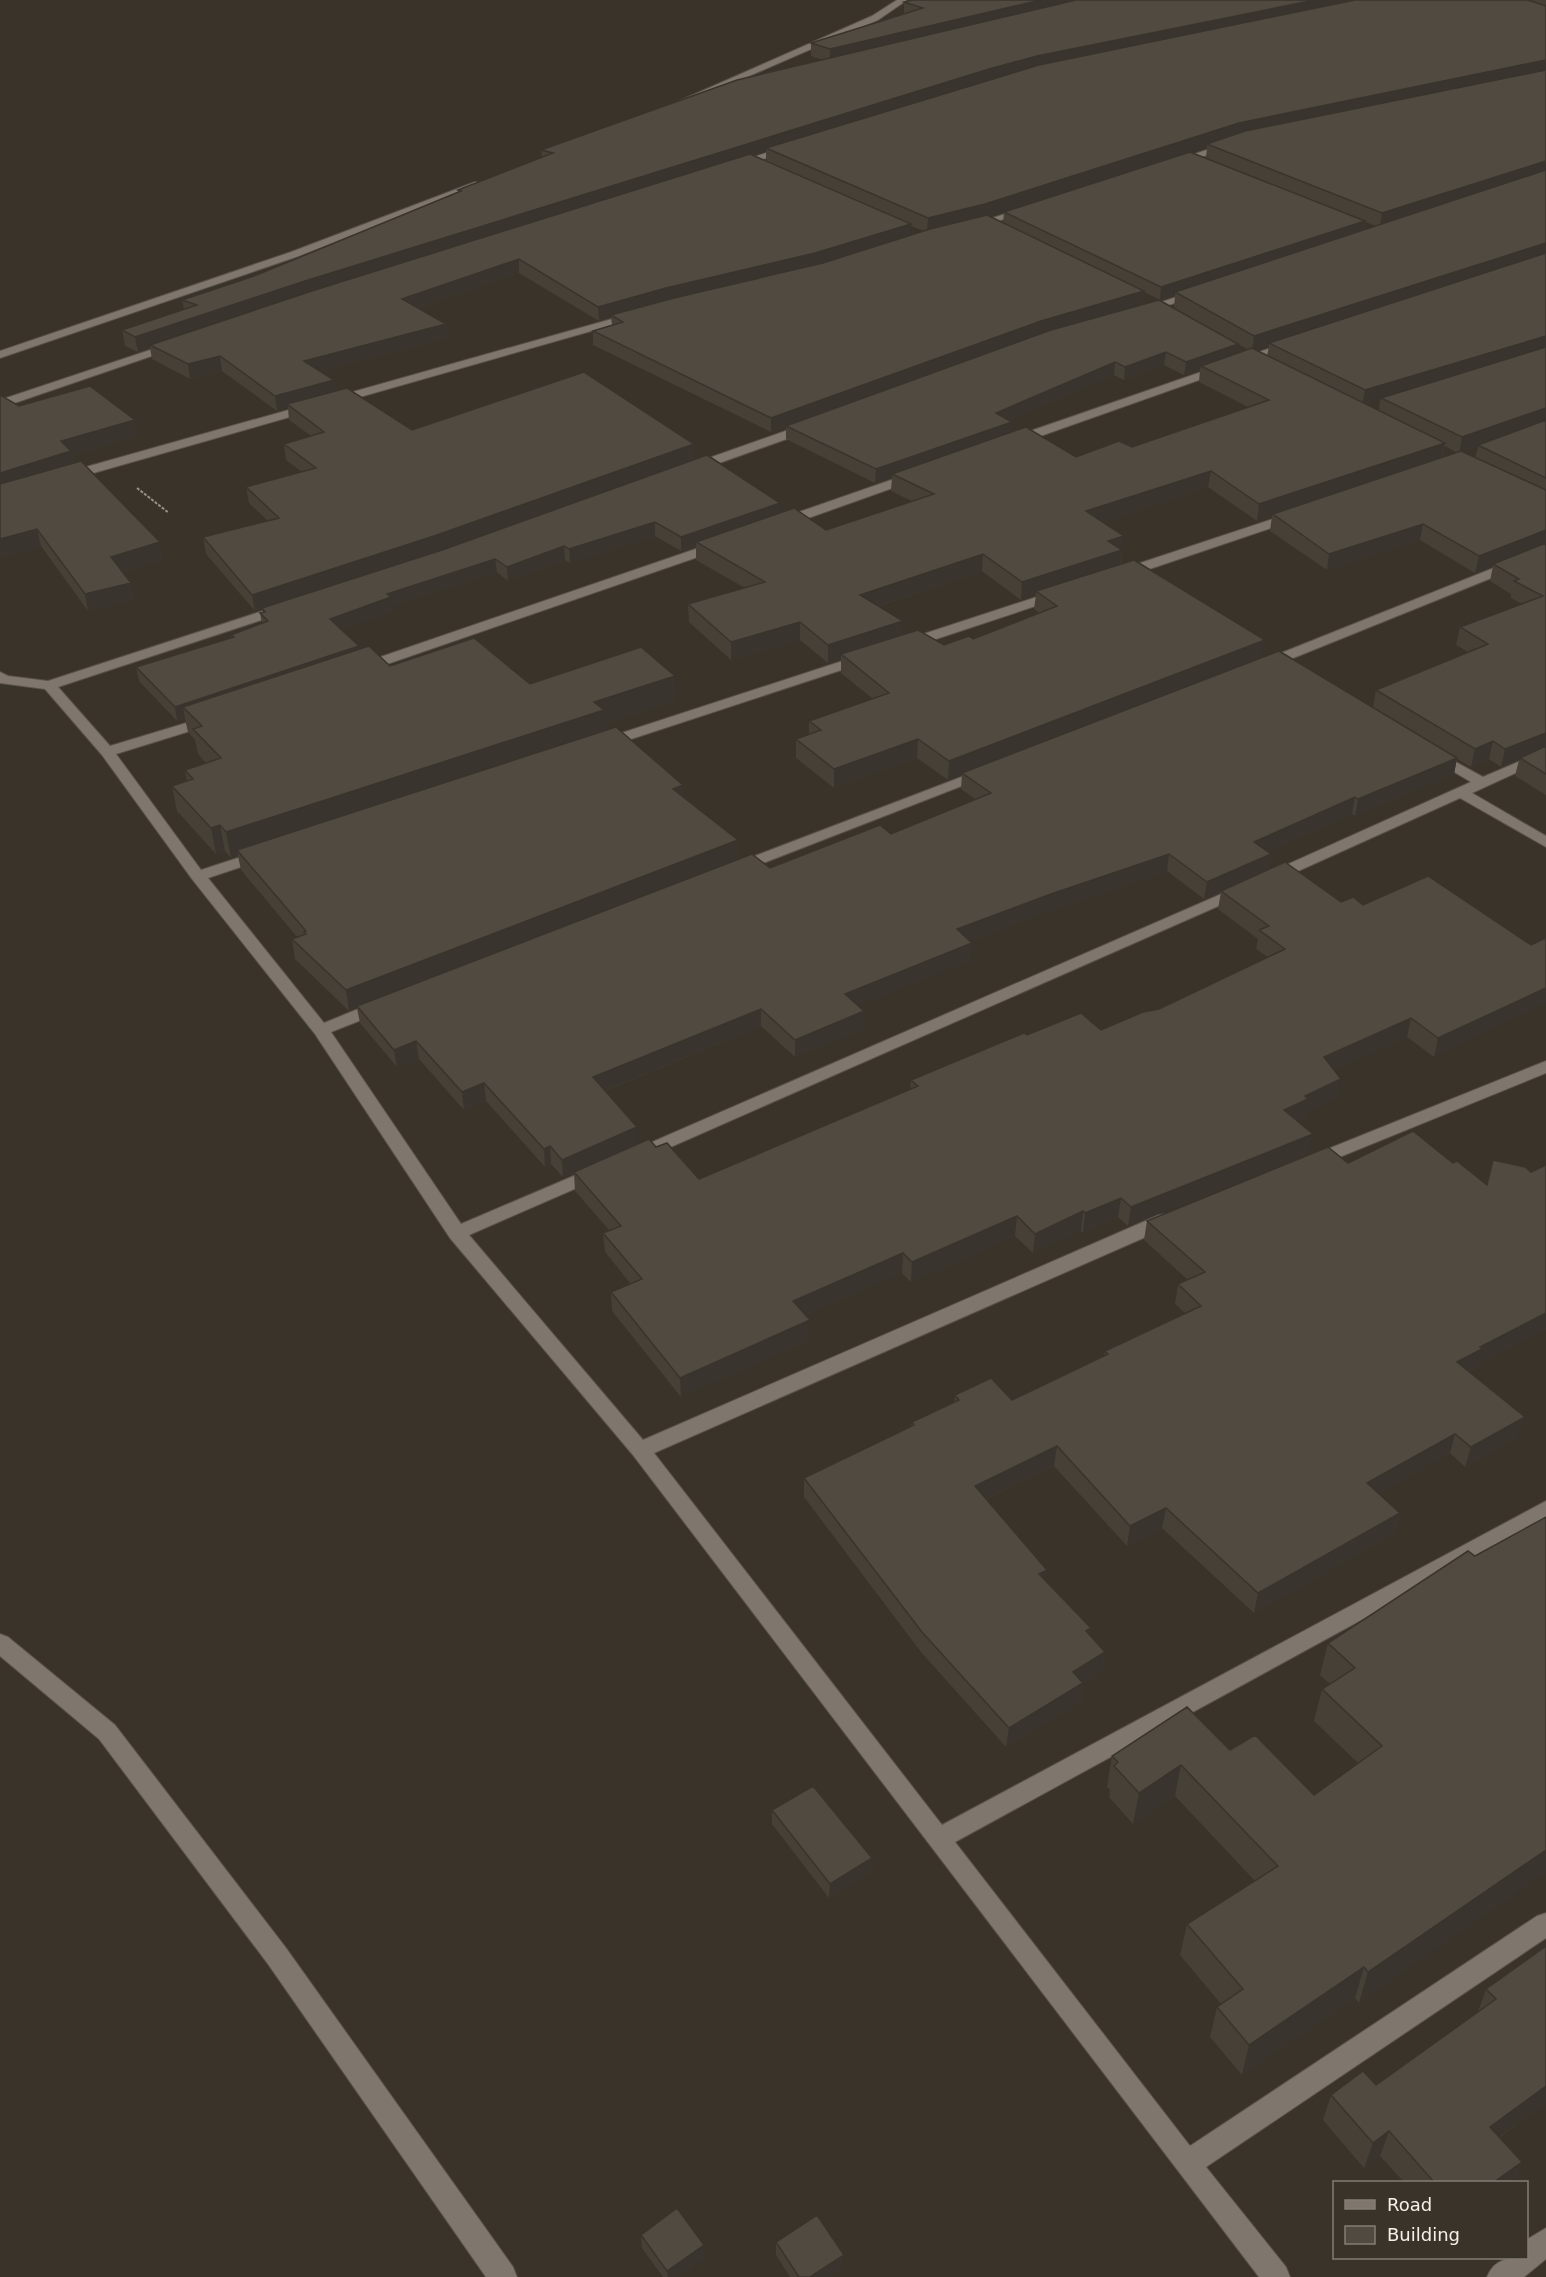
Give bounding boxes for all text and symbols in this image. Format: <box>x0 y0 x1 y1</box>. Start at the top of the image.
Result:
legend <box>1333 2181 1528 2259</box>
text: Road <box>1387 2194 1432 2215</box>
text: Building <box>1387 2224 1460 2245</box>

